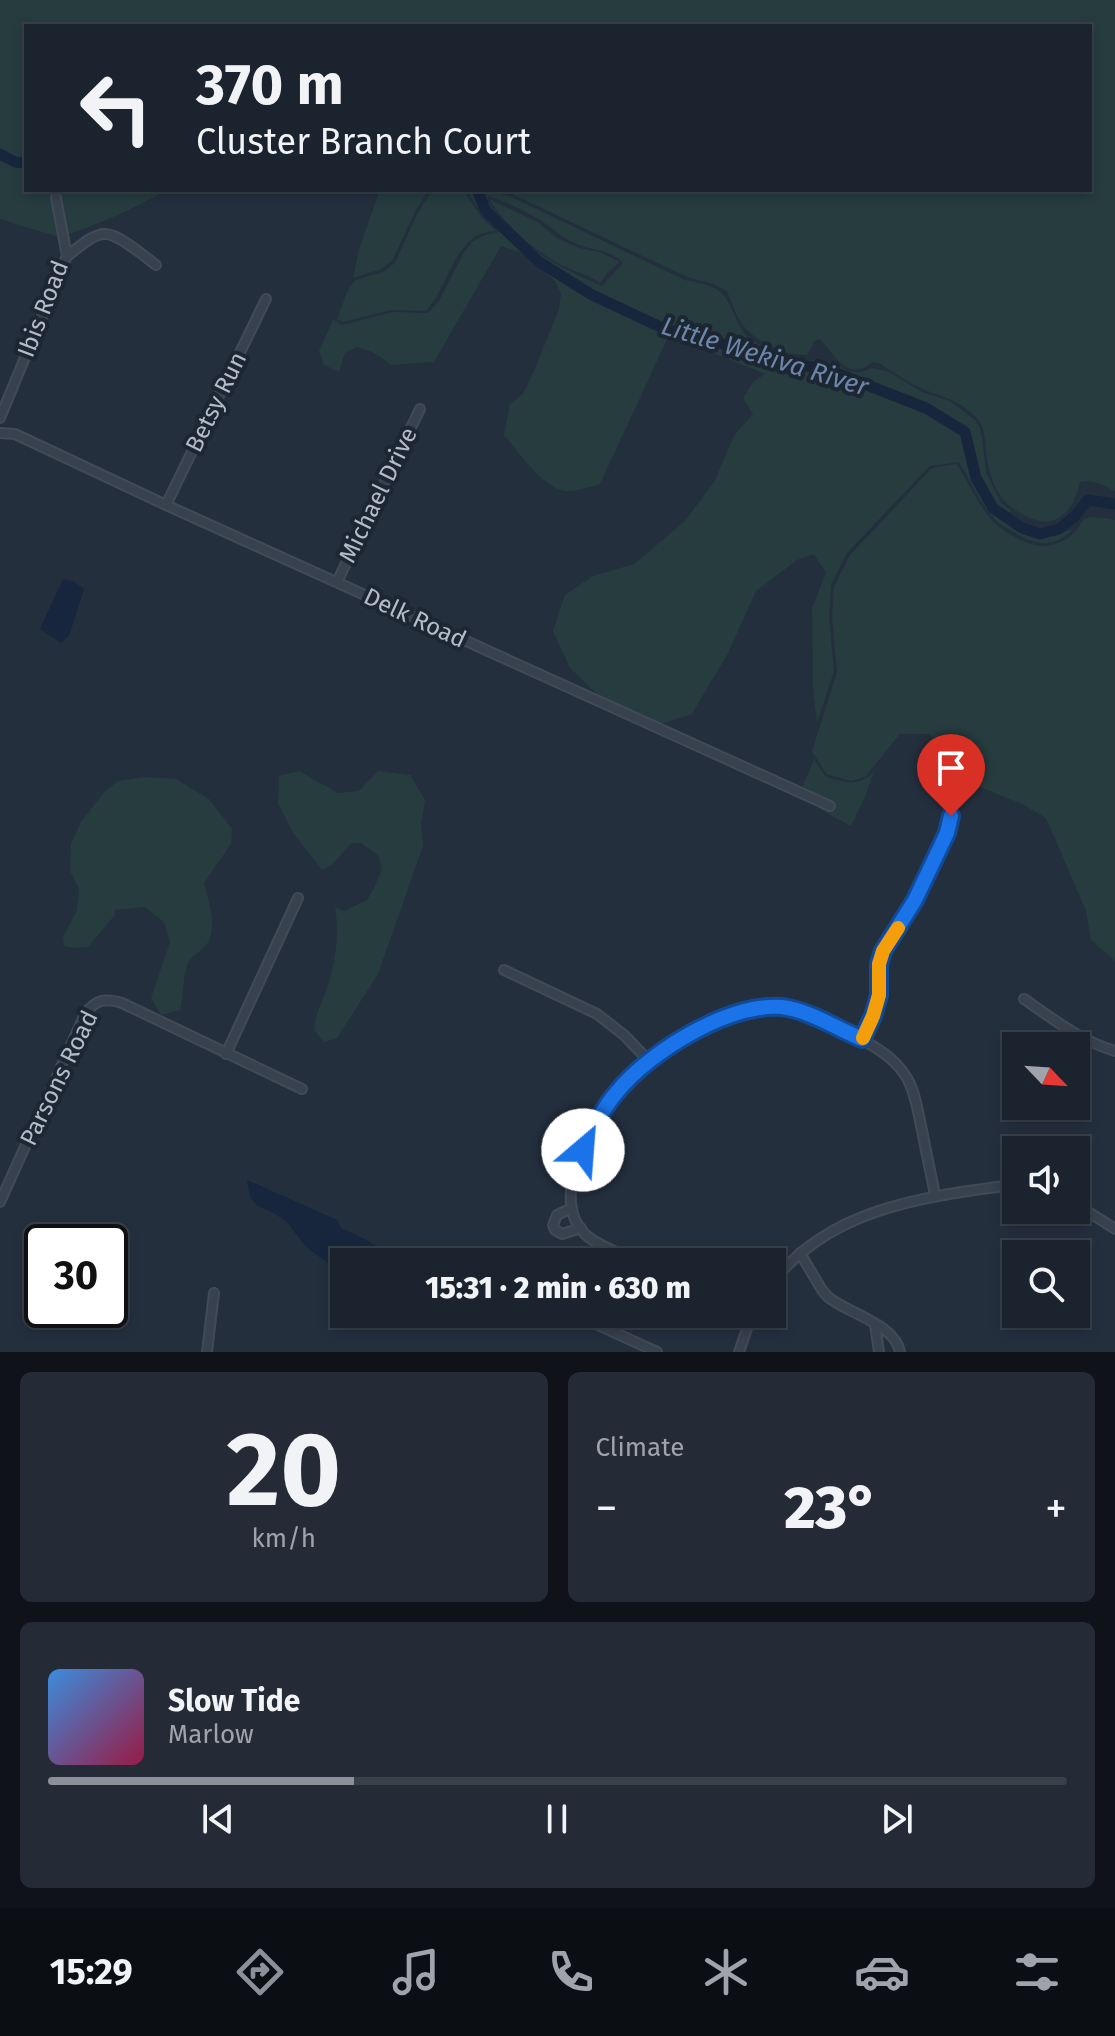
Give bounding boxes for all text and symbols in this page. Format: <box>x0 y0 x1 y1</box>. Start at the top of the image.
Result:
text: 370 m <box>196 52 344 119</box>
icon: left <box>64 56 168 160</box>
text: Cluster Branch Court <box>196 120 531 164</box>
street label: Ibis Road <box>12 257 74 361</box>
water label: Little Wekiva River <box>658 310 873 403</box>
street label: Betsy Run <box>180 347 252 457</box>
street label: Michael Drive <box>333 423 423 567</box>
street label: Delk Road <box>359 582 471 654</box>
pin <box>917 734 985 816</box>
icon: arrive <box>929 746 973 790</box>
street label: Parsons Road <box>14 1006 104 1150</box>
north arrow <box>1002 1032 1090 1120</box>
map controls <box>1002 1032 1090 1328</box>
position arrow <box>541 1108 625 1192</box>
button: sound <box>1002 1136 1090 1224</box>
speed limit sign: 30 <box>24 1224 128 1328</box>
button: search <box>1002 1240 1090 1328</box>
text: 15:31 · 2 min · 630 m <box>425 1270 691 1306</box>
text: 20 <box>226 1408 341 1533</box>
text: Climate <box>596 1432 684 1463</box>
text: 23° <box>784 1472 878 1544</box>
text: − <box>596 1482 618 1535</box>
text: + <box>1045 1482 1067 1535</box>
text: km/h <box>252 1523 316 1554</box>
text: Slow Tide <box>168 1683 300 1719</box>
text: Marlow <box>168 1719 254 1750</box>
icon: previous <box>196 1797 240 1841</box>
icon: pause <box>535 1797 579 1841</box>
icon: next <box>875 1797 919 1841</box>
icon: directions <box>232 1944 288 2000</box>
icon: music <box>388 1944 444 2000</box>
icon: phone <box>543 1944 599 2000</box>
icon: climate <box>698 1944 754 2000</box>
icon: car <box>854 1944 910 2000</box>
icon: filters <box>1009 1944 1065 2000</box>
text: 15:29 <box>50 1950 133 1994</box>

